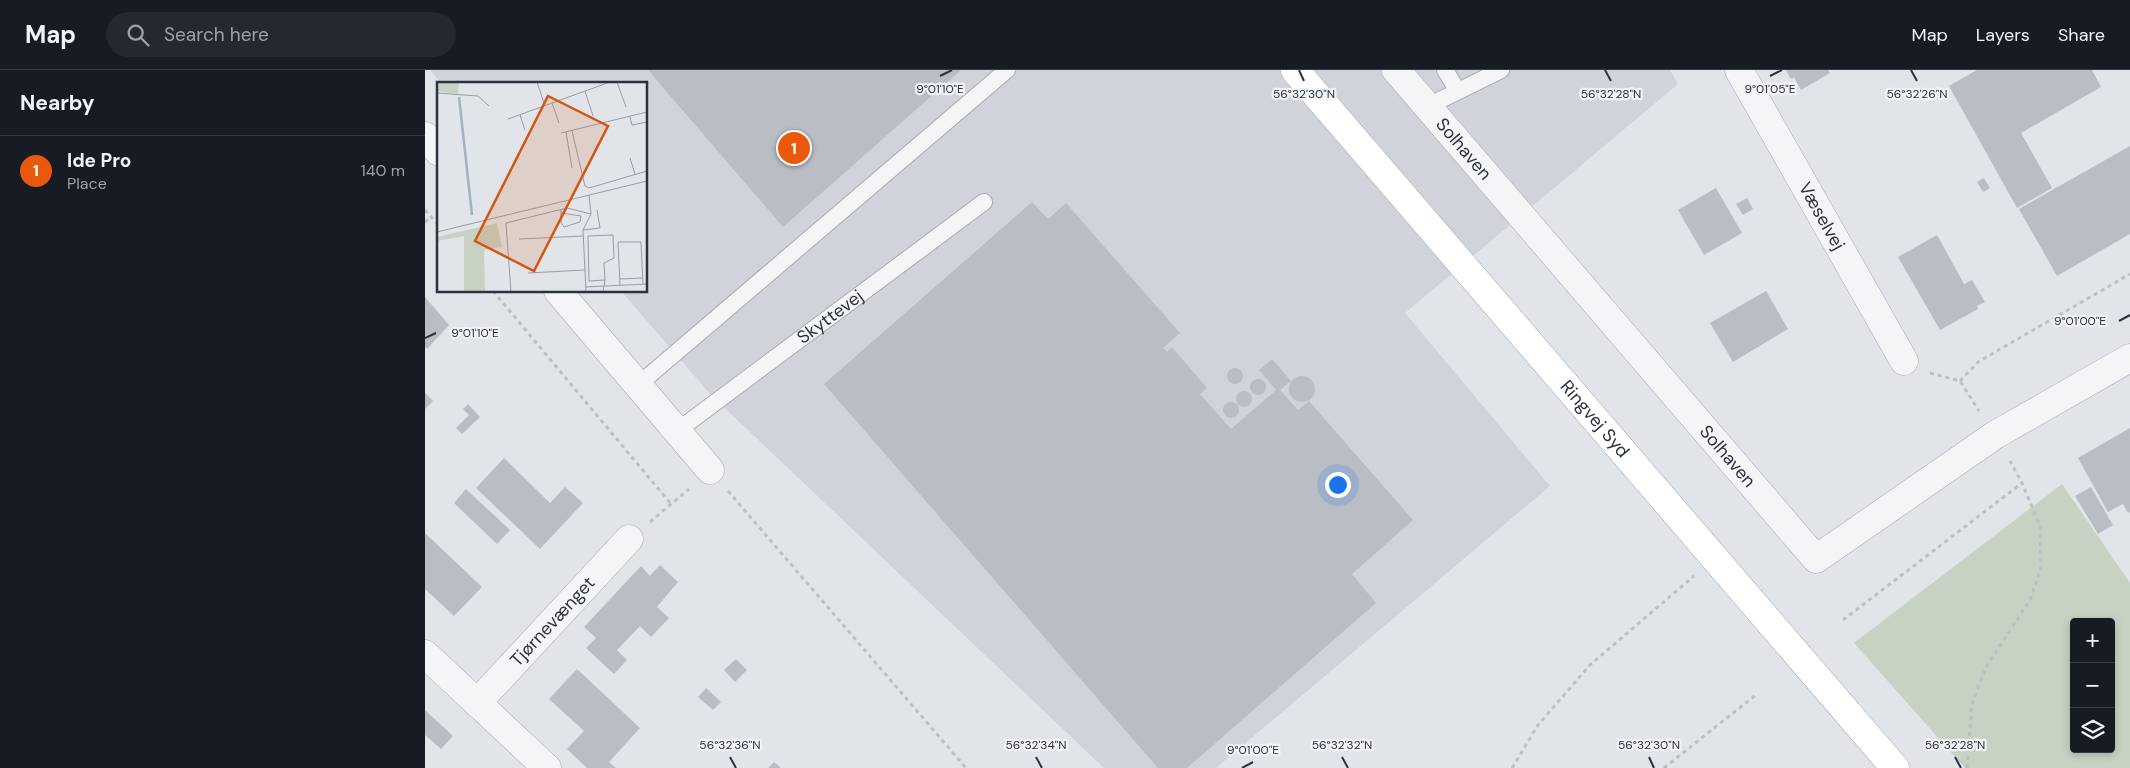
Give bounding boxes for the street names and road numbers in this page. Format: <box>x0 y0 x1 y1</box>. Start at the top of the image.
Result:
street label: Solhaven <box>1430 113 1497 185</box>
street label: Væselvej <box>1793 178 1851 254</box>
street label: Skyttevej <box>792 284 868 349</box>
street label: Ringvej Syd <box>1555 375 1635 463</box>
street label: Solhaven <box>1694 420 1761 492</box>
street label: Tjørnevænget <box>505 571 600 672</box>

